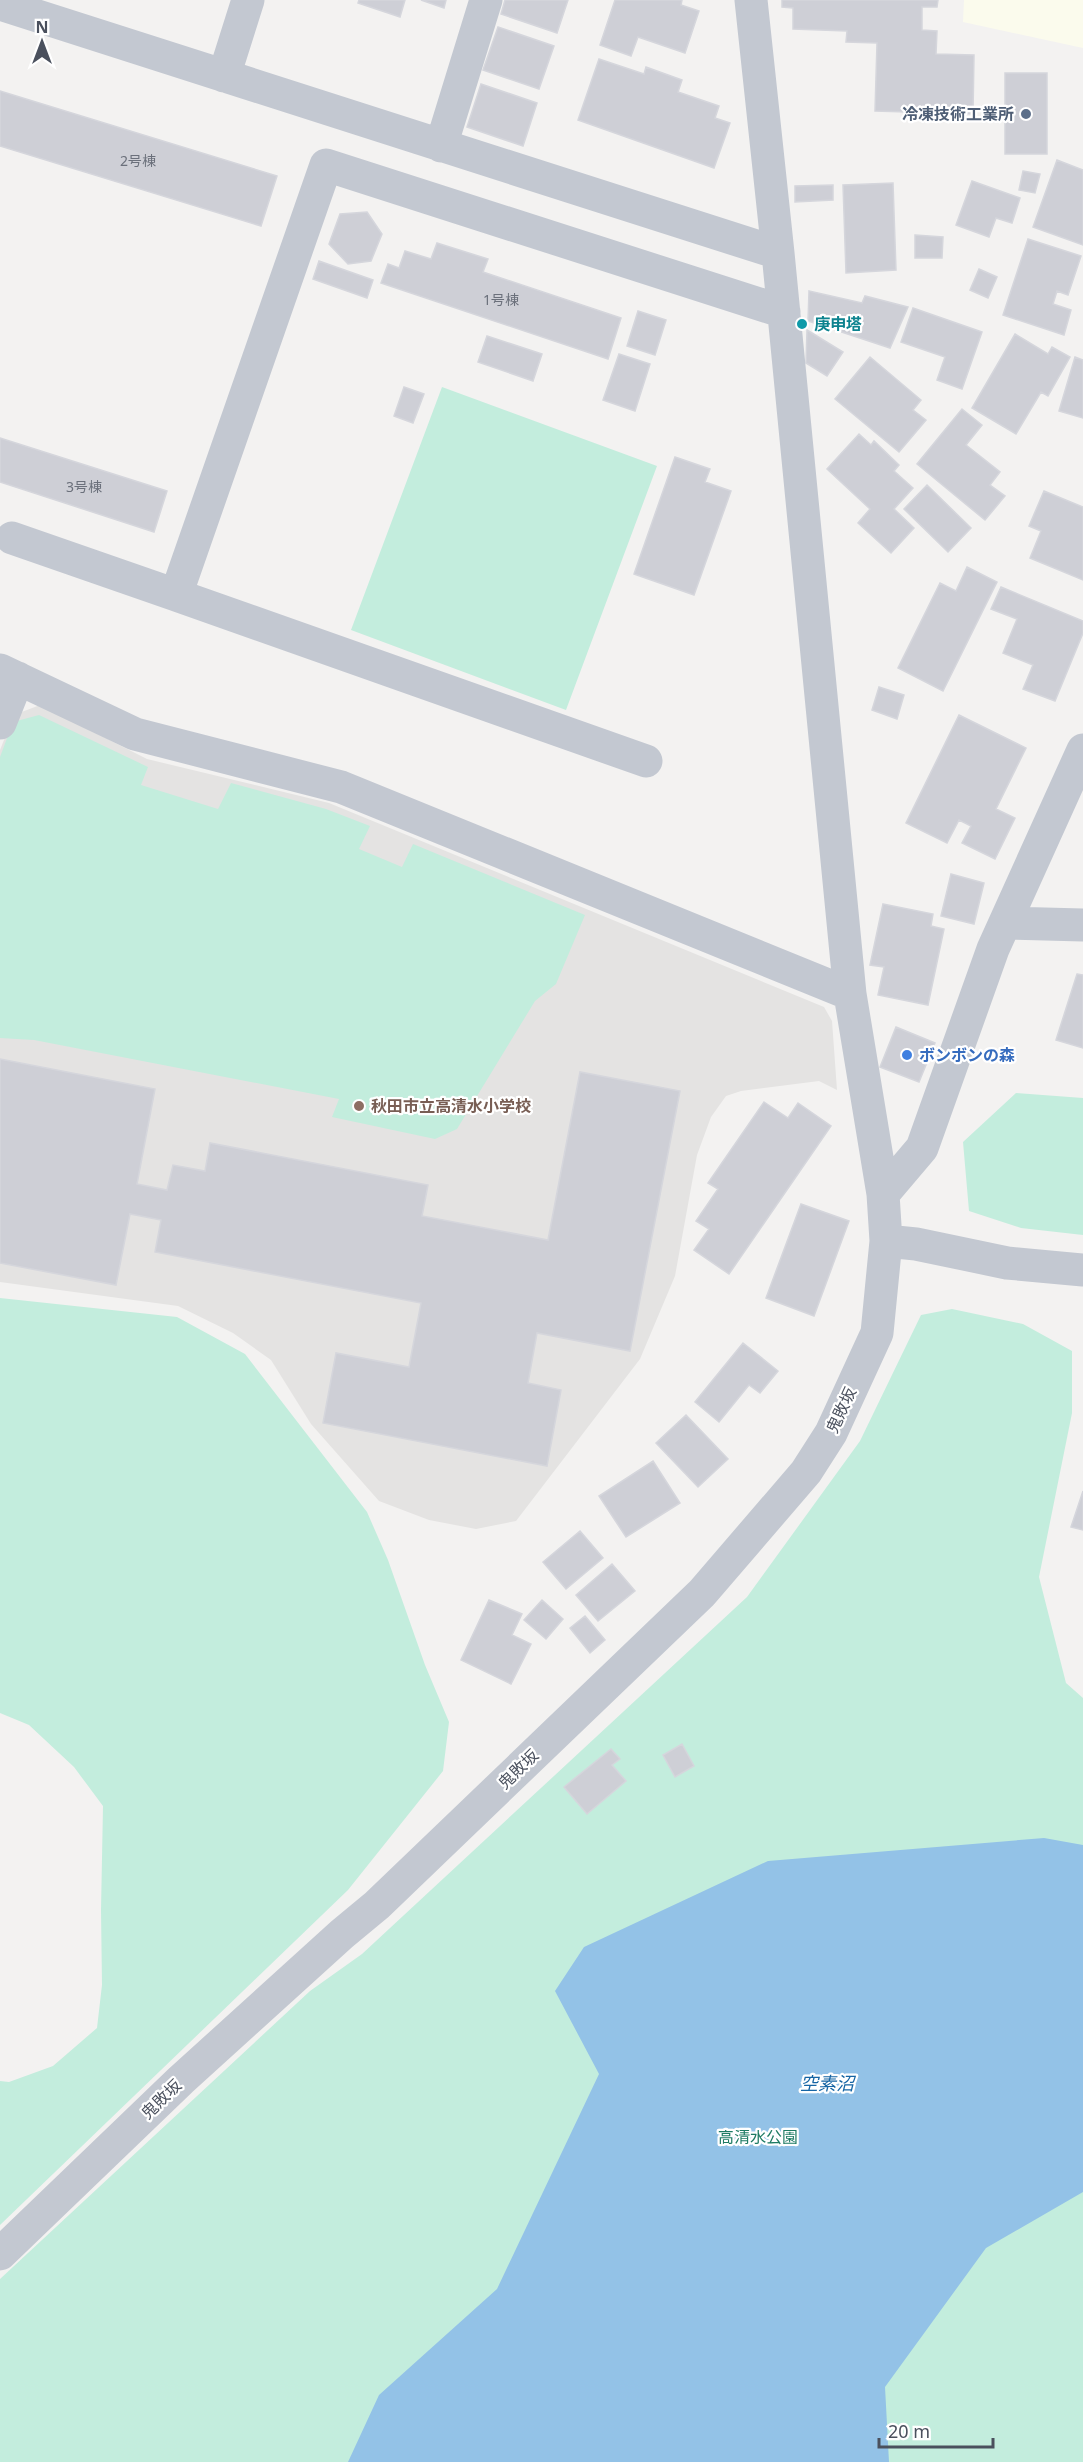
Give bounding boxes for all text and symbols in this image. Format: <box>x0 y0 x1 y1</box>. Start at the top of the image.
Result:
north arrow <box>12 12 72 72</box>
text: N <box>35 16 49 38</box>
place label: 冷凍技術工業所 <box>902 103 1014 125</box>
marker: 冷凍技術工業所 <box>1019 107 1033 121</box>
house number: 2号棟 <box>120 151 156 170</box>
house number: 1号棟 <box>483 290 519 309</box>
place label: 庚申塔 <box>814 313 862 335</box>
marker: 庚申塔 <box>795 317 809 331</box>
house number: 3号棟 <box>66 477 102 496</box>
place label: ボンボンの森 <box>919 1044 1015 1066</box>
marker: ボンボンの森 <box>900 1048 914 1062</box>
place label: 秋田市立高清水小学校 <box>371 1095 531 1117</box>
marker: 秋田市立高清水小学校 <box>352 1099 366 1113</box>
street label: 鬼敗坂 <box>821 1384 861 1436</box>
street label: 鬼敗坂 <box>493 1744 543 1794</box>
water label: 空素沼 <box>800 2071 857 2095</box>
street label: 鬼敗坂 <box>136 2074 186 2124</box>
park label: 高清水公園 <box>718 2126 798 2148</box>
scale bar <box>879 2411 993 2449</box>
text: 20 m <box>888 2419 930 2443</box>

